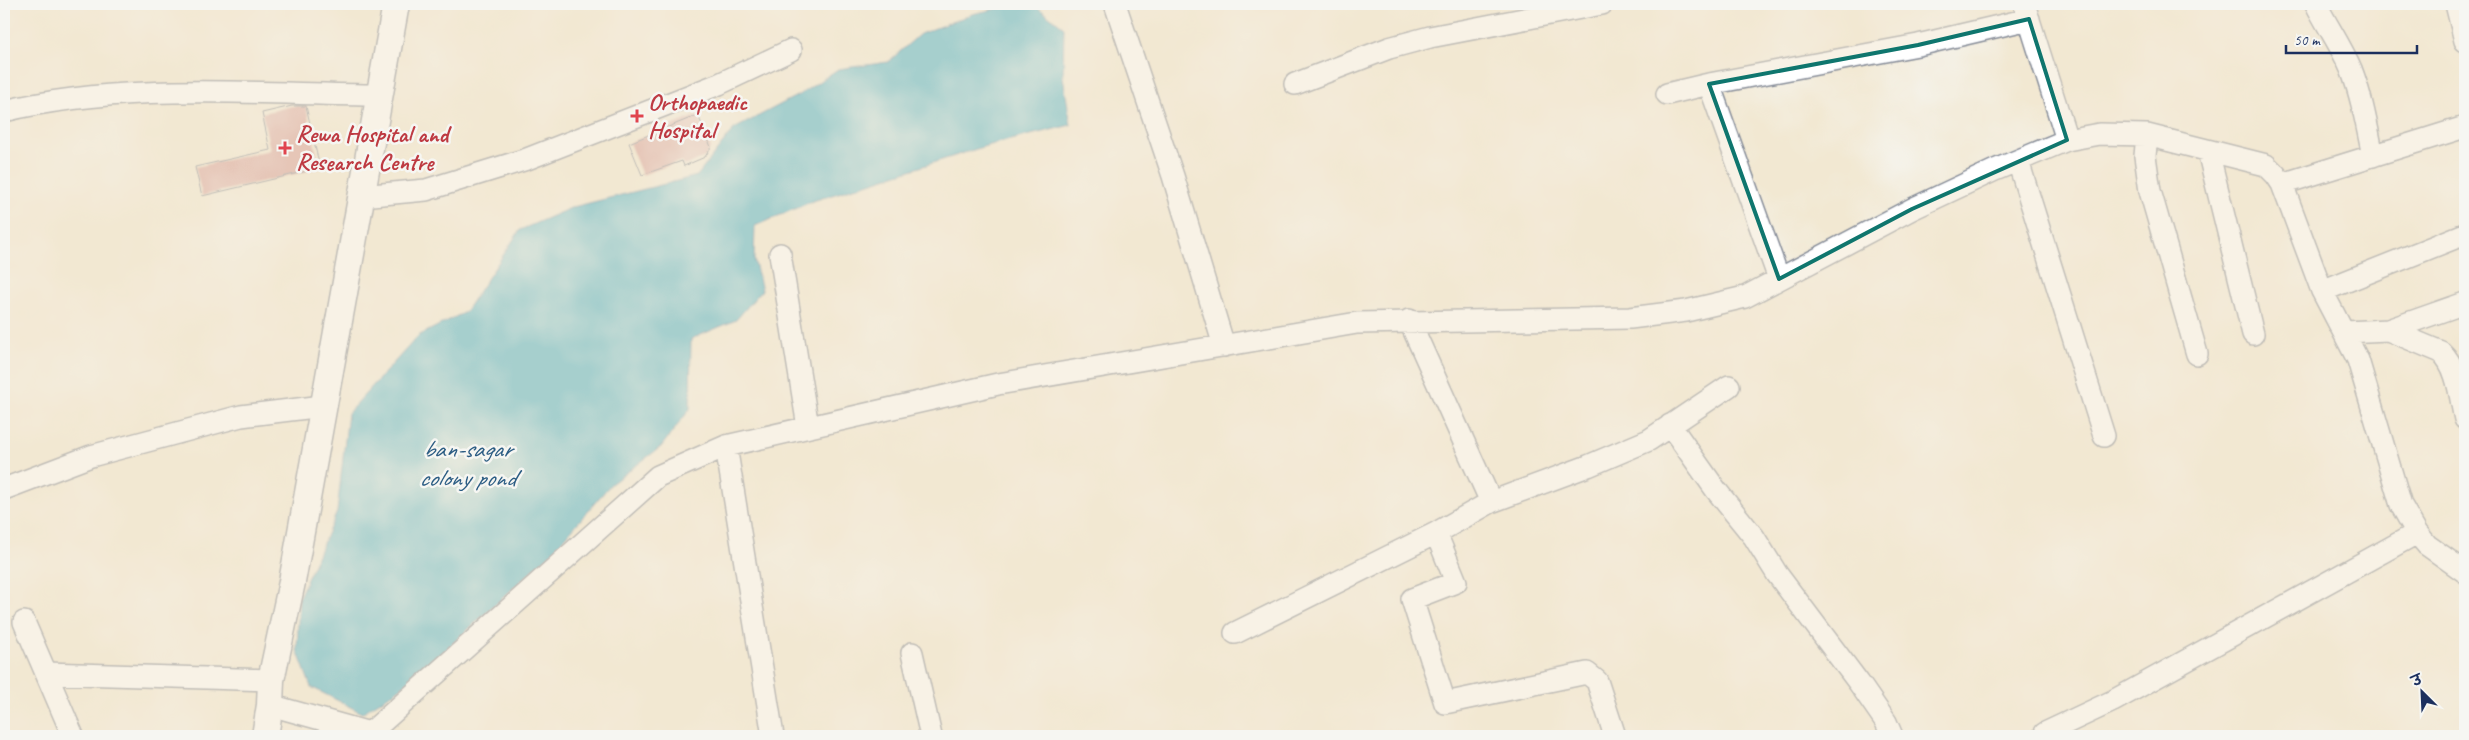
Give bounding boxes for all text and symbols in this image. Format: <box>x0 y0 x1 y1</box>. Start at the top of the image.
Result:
scale bar <box>2286 22 2418 54</box>
text: 50 m <box>2294 31 2321 50</box>
place label: Orthopaedic Hospital <box>648 87 748 145</box>
marker: Orthopaedic Hospital <box>630 109 644 123</box>
place label: Rewa Hospital and Research Centre <box>296 119 452 177</box>
marker: Rewa Hospital and Research Centre <box>278 141 292 155</box>
water label: ban-sagar colony pond <box>419 433 522 494</box>
north arrow <box>2396 668 2446 718</box>
text: उ <box>2407 670 2426 691</box>

